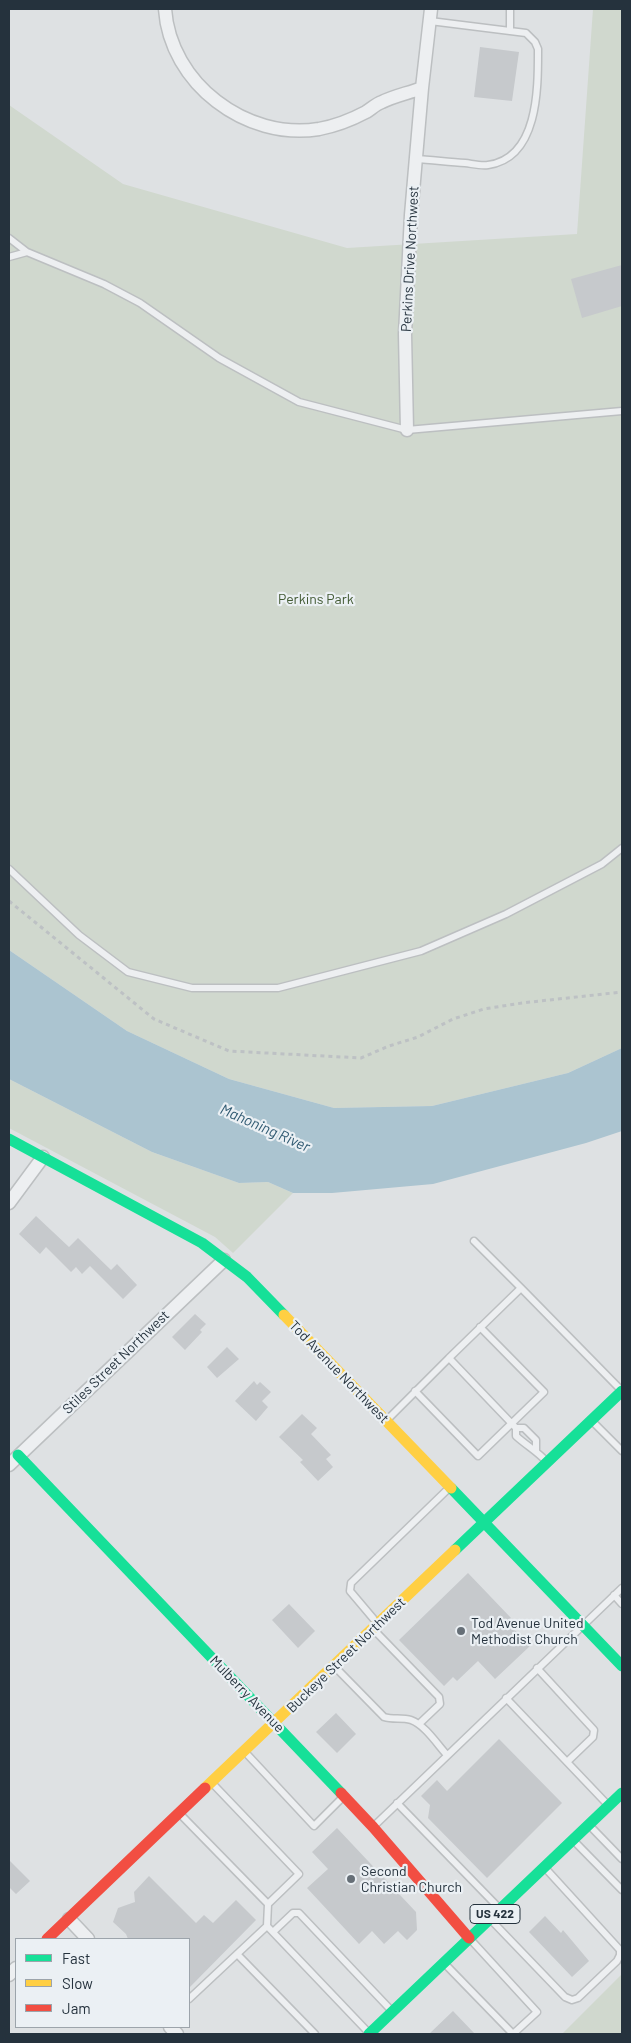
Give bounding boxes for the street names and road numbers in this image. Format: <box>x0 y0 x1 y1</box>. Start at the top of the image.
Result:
street label: Perkins Drive Northwest <box>398 186 422 332</box>
street label: Stiles Street Northwest <box>59 1307 173 1417</box>
street label: Tod Avenue Northwest <box>286 1317 392 1427</box>
street label: Buckeye Street Northwest <box>283 1594 409 1716</box>
street label: Mulberry Avenue <box>206 1652 288 1736</box>
road number: US 422 <box>470 1905 520 1924</box>

